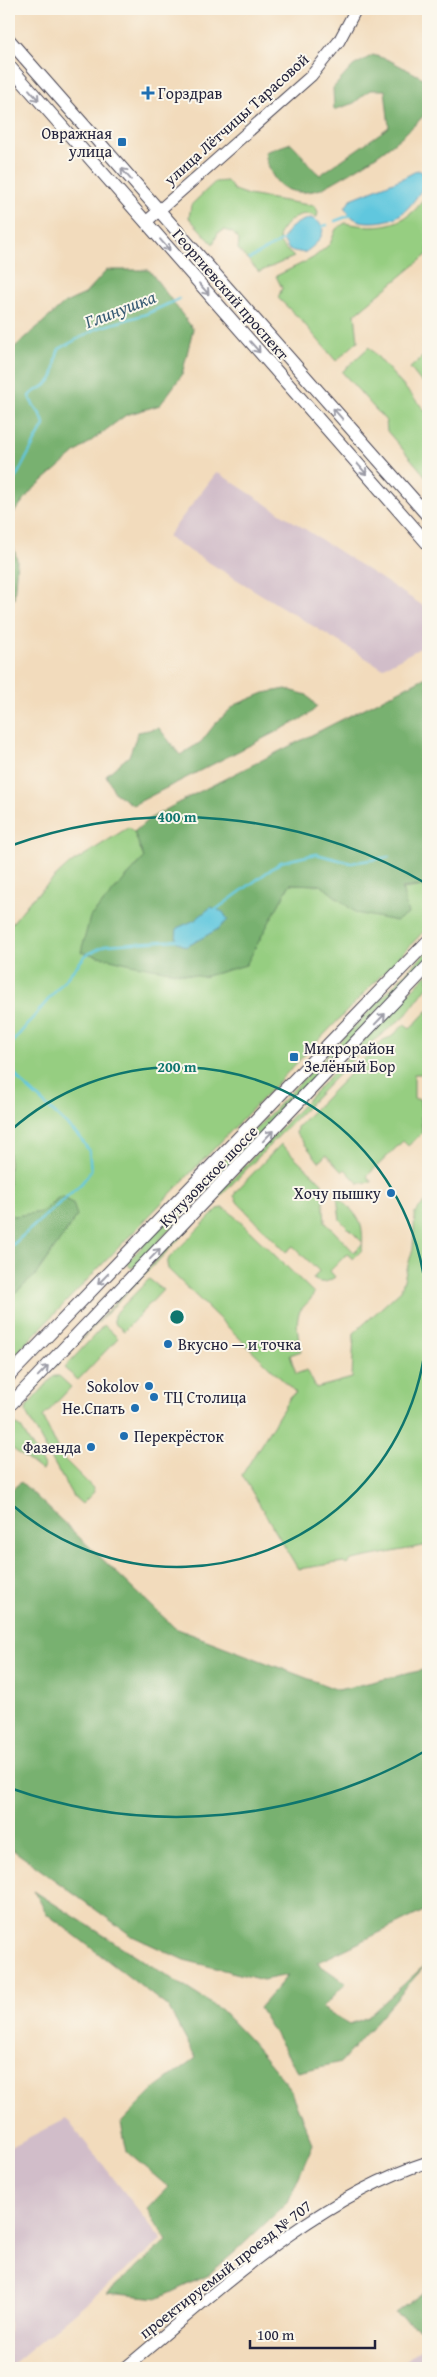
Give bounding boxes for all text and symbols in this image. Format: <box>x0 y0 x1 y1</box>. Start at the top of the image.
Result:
street label: улица Лётчицы Тарасовой <box>158 47 314 191</box>
place label: Горздрав <box>158 81 222 105</box>
marker: Горздрав <box>142 87 154 99</box>
one-way arrow <box>28 88 39 101</box>
place label: Овражная улица <box>42 121 112 163</box>
marker: Овражная улица <box>116 136 128 148</box>
one-way arrow <box>121 168 132 181</box>
street label: Георгиевский проспект <box>167 223 295 365</box>
one-way arrow <box>160 238 171 251</box>
one-way arrow <box>198 282 210 295</box>
water label: Глинушка <box>80 283 160 335</box>
one-way arrow <box>249 340 260 353</box>
one-way arrow <box>332 408 344 421</box>
one-way arrow <box>357 462 368 475</box>
text: 400 m <box>157 806 197 827</box>
one-way arrow <box>374 1012 386 1025</box>
place label: Микрорайон Зелёный Бор <box>304 1036 396 1078</box>
marker: Микрорайон Зелёный Бор <box>288 1051 300 1063</box>
text: 200 m <box>157 1056 197 1077</box>
street label: Кутузовское шоссе <box>153 1120 263 1232</box>
one-way arrow <box>262 1130 274 1143</box>
place label: Хочу пышку <box>294 1181 381 1205</box>
marker: Хочу пышку <box>385 1187 397 1199</box>
one-way arrow <box>149 1247 161 1260</box>
one-way arrow <box>97 1272 109 1285</box>
centre of rings <box>168 1308 186 1326</box>
place label: Вкусно — и точка <box>178 1332 302 1356</box>
marker: Вкусно — и точка <box>162 1338 174 1350</box>
one-way arrow <box>37 1364 49 1377</box>
place label: Sokolov <box>87 1374 139 1398</box>
marker: Sokolov <box>143 1380 155 1392</box>
place label: ТЦ Столица <box>164 1385 247 1409</box>
marker: ТЦ Столица <box>148 1391 160 1403</box>
place label: Не.Спать <box>62 1396 125 1420</box>
marker: Не.Спать <box>129 1402 141 1414</box>
place label: Перекрёсток <box>134 1424 224 1448</box>
marker: Перекрёсток <box>118 1430 130 1442</box>
place label: Фазенда <box>23 1435 81 1459</box>
marker: Фазенда <box>85 1441 97 1453</box>
street label: проектируемый проезд № 707 <box>134 2194 317 2344</box>
scale bar <box>250 2317 374 2349</box>
text: 100 m <box>257 2324 295 2345</box>

